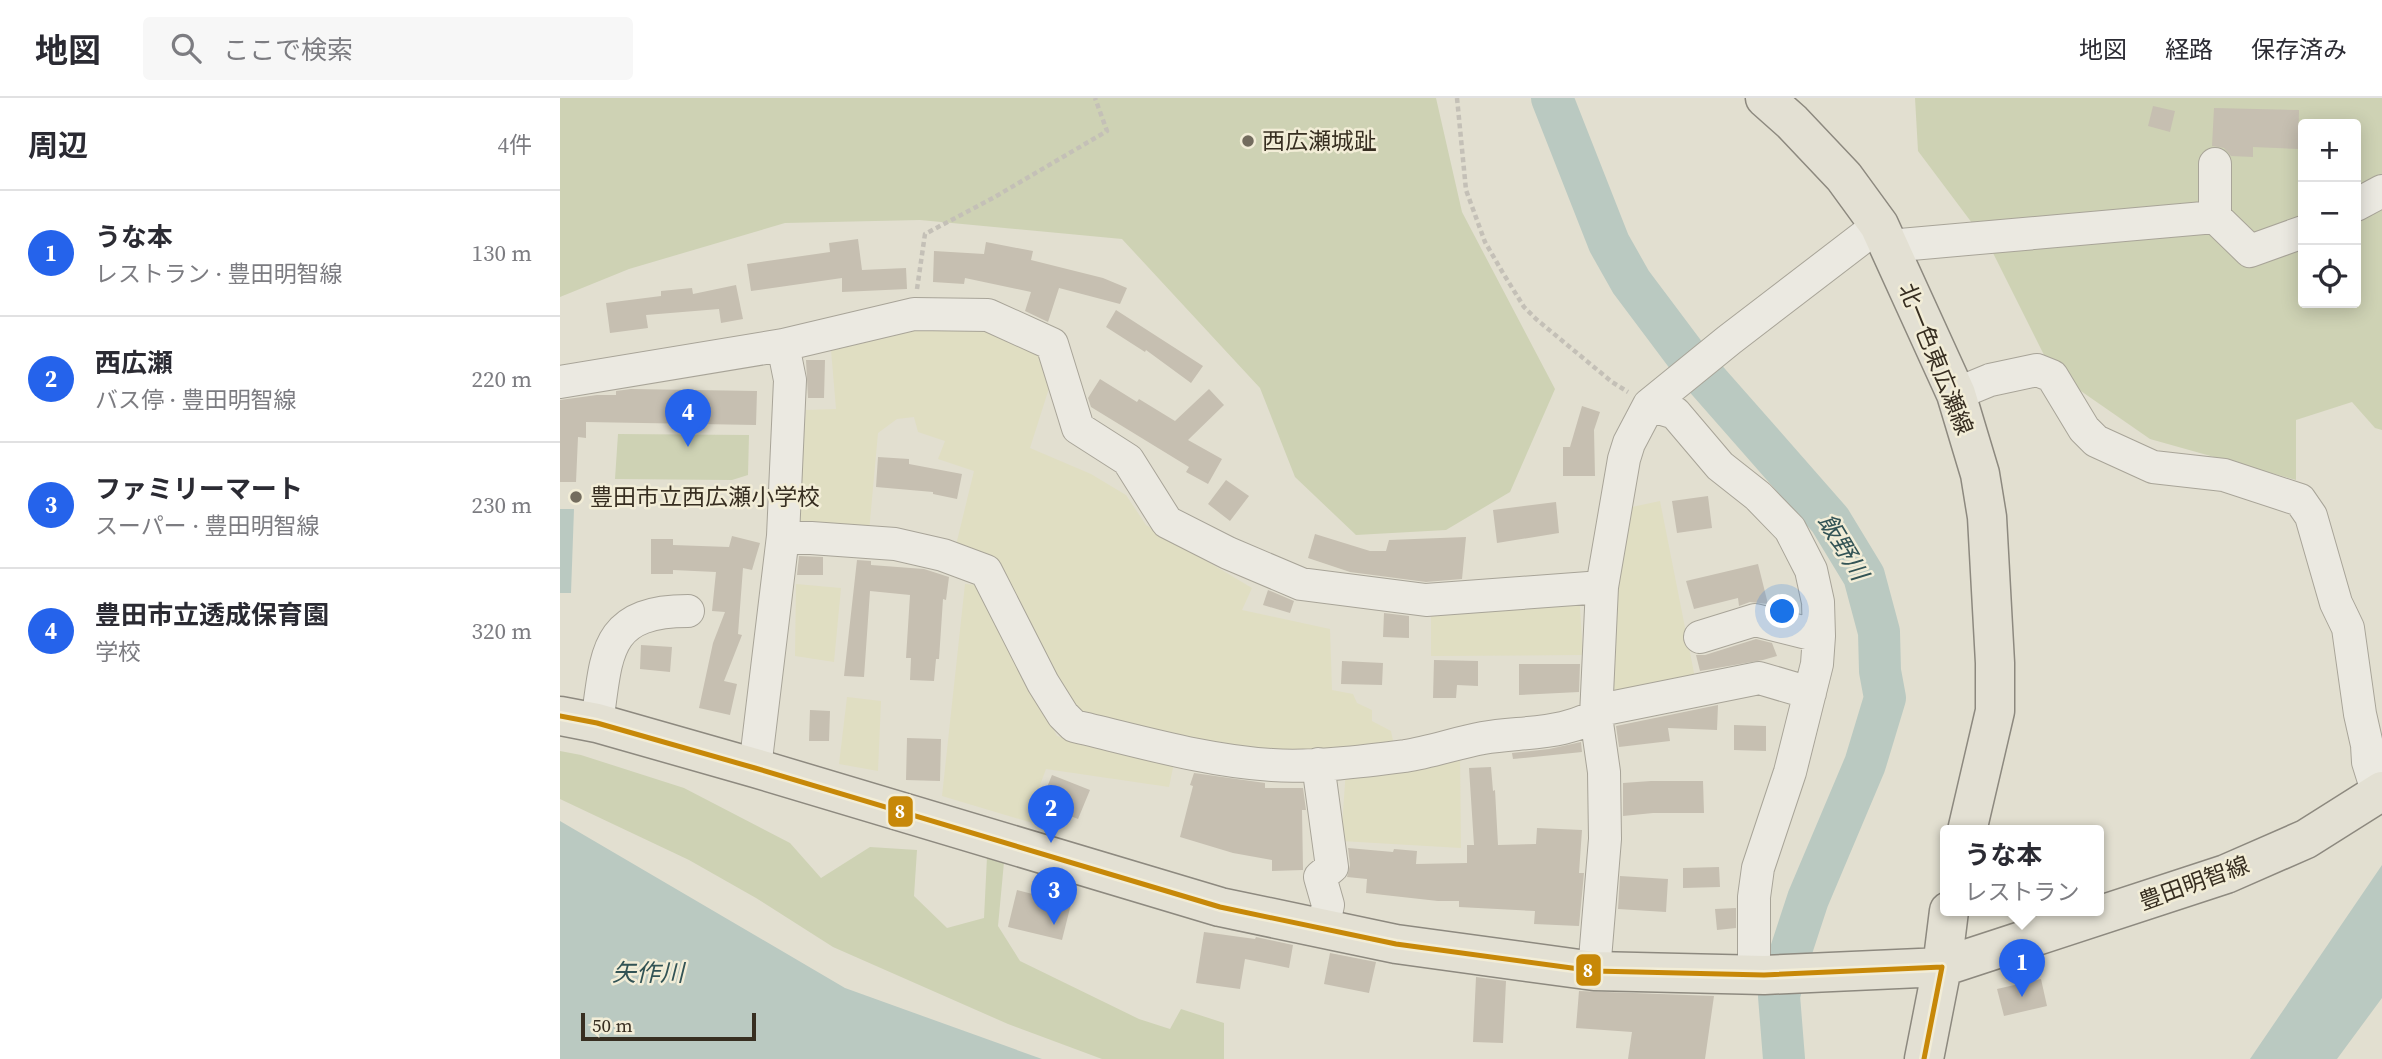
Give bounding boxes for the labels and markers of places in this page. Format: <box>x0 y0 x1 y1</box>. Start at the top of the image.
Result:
place label: 西広瀬城趾 <box>1262 125 1377 157</box>
marker: 西広瀬城趾 <box>1240 133 1256 149</box>
pin: 4 <box>665 389 711 447</box>
place label: 豊田市立西広瀬小学校 <box>590 481 820 513</box>
marker: 豊田市立西広瀬小学校 <box>568 489 584 505</box>
pin: 2 <box>1028 785 1074 843</box>
pin: 3 <box>1031 867 1077 925</box>
pin: 1 <box>1999 939 2045 997</box>

